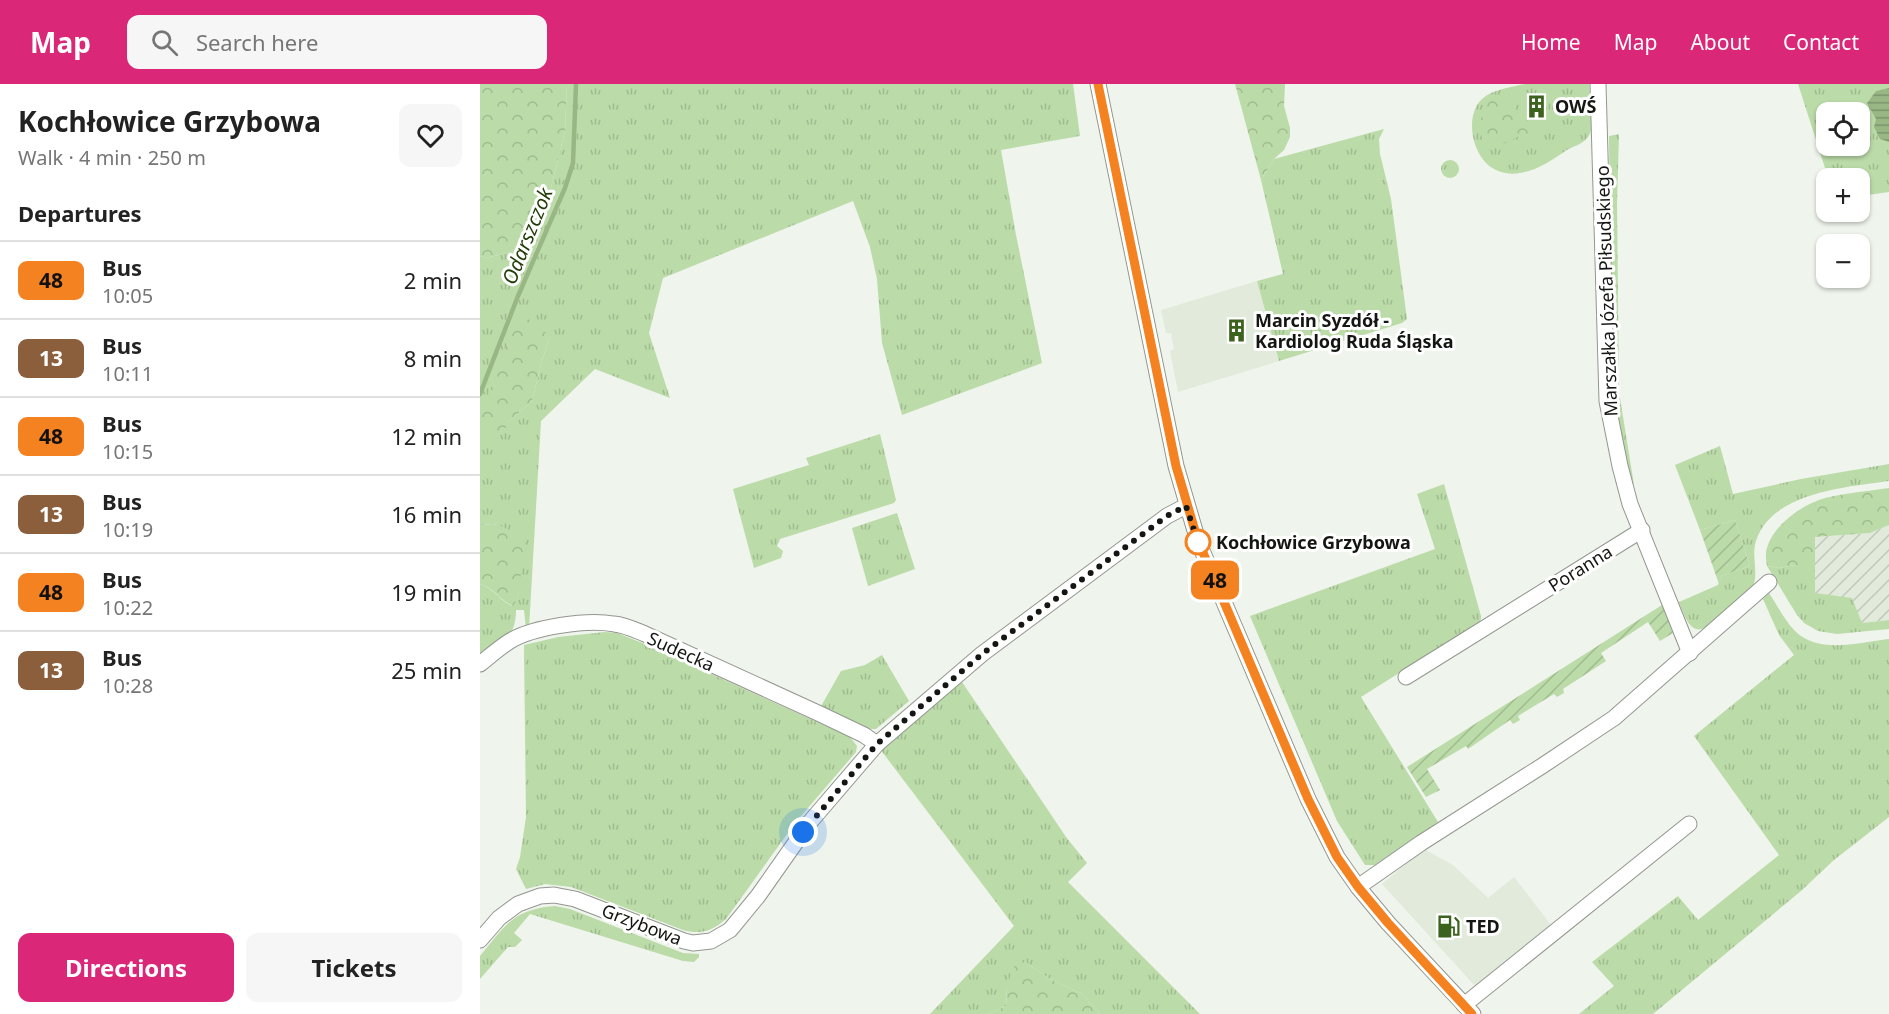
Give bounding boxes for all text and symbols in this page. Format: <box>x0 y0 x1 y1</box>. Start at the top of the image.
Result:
search box <box>127 15 547 69</box>
text: Map <box>30 23 91 61</box>
icon: search <box>148 26 181 59</box>
text: Search here <box>196 27 318 57</box>
text: Home <box>1521 28 1581 56</box>
text: Map <box>1614 28 1657 56</box>
text: About <box>1690 28 1750 56</box>
text: Contact <box>1783 28 1859 56</box>
building icon: OWŚ <box>1524 93 1550 119</box>
place label: OWŚ <box>1555 94 1596 118</box>
text: Kochłowice Grzybowa <box>18 102 321 140</box>
map controls <box>1816 102 1870 288</box>
button: locate <box>1816 102 1870 156</box>
button: heart <box>399 104 462 167</box>
text: Walk · 4 min · 250 m <box>18 144 206 171</box>
street label: Marszałka Józefa Piłsudskiego <box>1590 165 1622 417</box>
button: + <box>1816 168 1870 222</box>
water label: Odarszczok <box>495 183 559 288</box>
text: Departures <box>18 198 142 228</box>
button: − <box>1816 234 1870 288</box>
text: Bus <box>102 252 142 282</box>
text: 2 min <box>404 265 462 295</box>
text: 48 <box>39 266 63 294</box>
text: 10:05 <box>102 282 153 309</box>
place label: Marcin Syzdół - Kardiolog Ruda Śląska <box>1255 308 1454 353</box>
building icon: Marcin Syzdół - Kardiolog Ruda Śląska <box>1224 317 1250 343</box>
text: Bus <box>102 330 142 360</box>
text: 8 min <box>404 343 462 373</box>
text: 13 <box>39 344 63 372</box>
text: 10:11 <box>102 360 153 387</box>
text: Bus <box>102 408 142 438</box>
text: 12 min <box>391 421 462 451</box>
text: 48 <box>39 422 63 450</box>
text: 10:15 <box>102 438 153 465</box>
text: Bus <box>102 486 142 516</box>
text: 16 min <box>391 499 462 529</box>
text: 13 <box>39 500 63 528</box>
text: 10:19 <box>102 516 153 543</box>
marker: Kochłowice Grzybowa <box>1185 529 1211 555</box>
place label: Kochłowice Grzybowa <box>1216 530 1411 554</box>
street label: Poranna <box>1543 539 1617 597</box>
line badge: 48 <box>1188 560 1242 600</box>
text: Bus <box>102 564 142 594</box>
text: 48 <box>1203 566 1227 594</box>
text: 19 min <box>391 577 462 607</box>
text: 48 <box>39 578 63 606</box>
text: 10:22 <box>102 594 153 621</box>
street label: Sudecka <box>644 626 718 676</box>
text: Bus <box>102 642 142 672</box>
text: 25 min <box>391 655 462 685</box>
text: 13 <box>39 656 63 684</box>
text: 10:28 <box>102 672 153 699</box>
your location <box>788 817 818 847</box>
street label: Grzybowa <box>598 898 686 950</box>
fuel station icon: TED <box>1435 913 1461 939</box>
place label: TED <box>1466 914 1500 938</box>
button: Directions <box>18 933 234 1002</box>
button: Tickets <box>246 933 462 1002</box>

